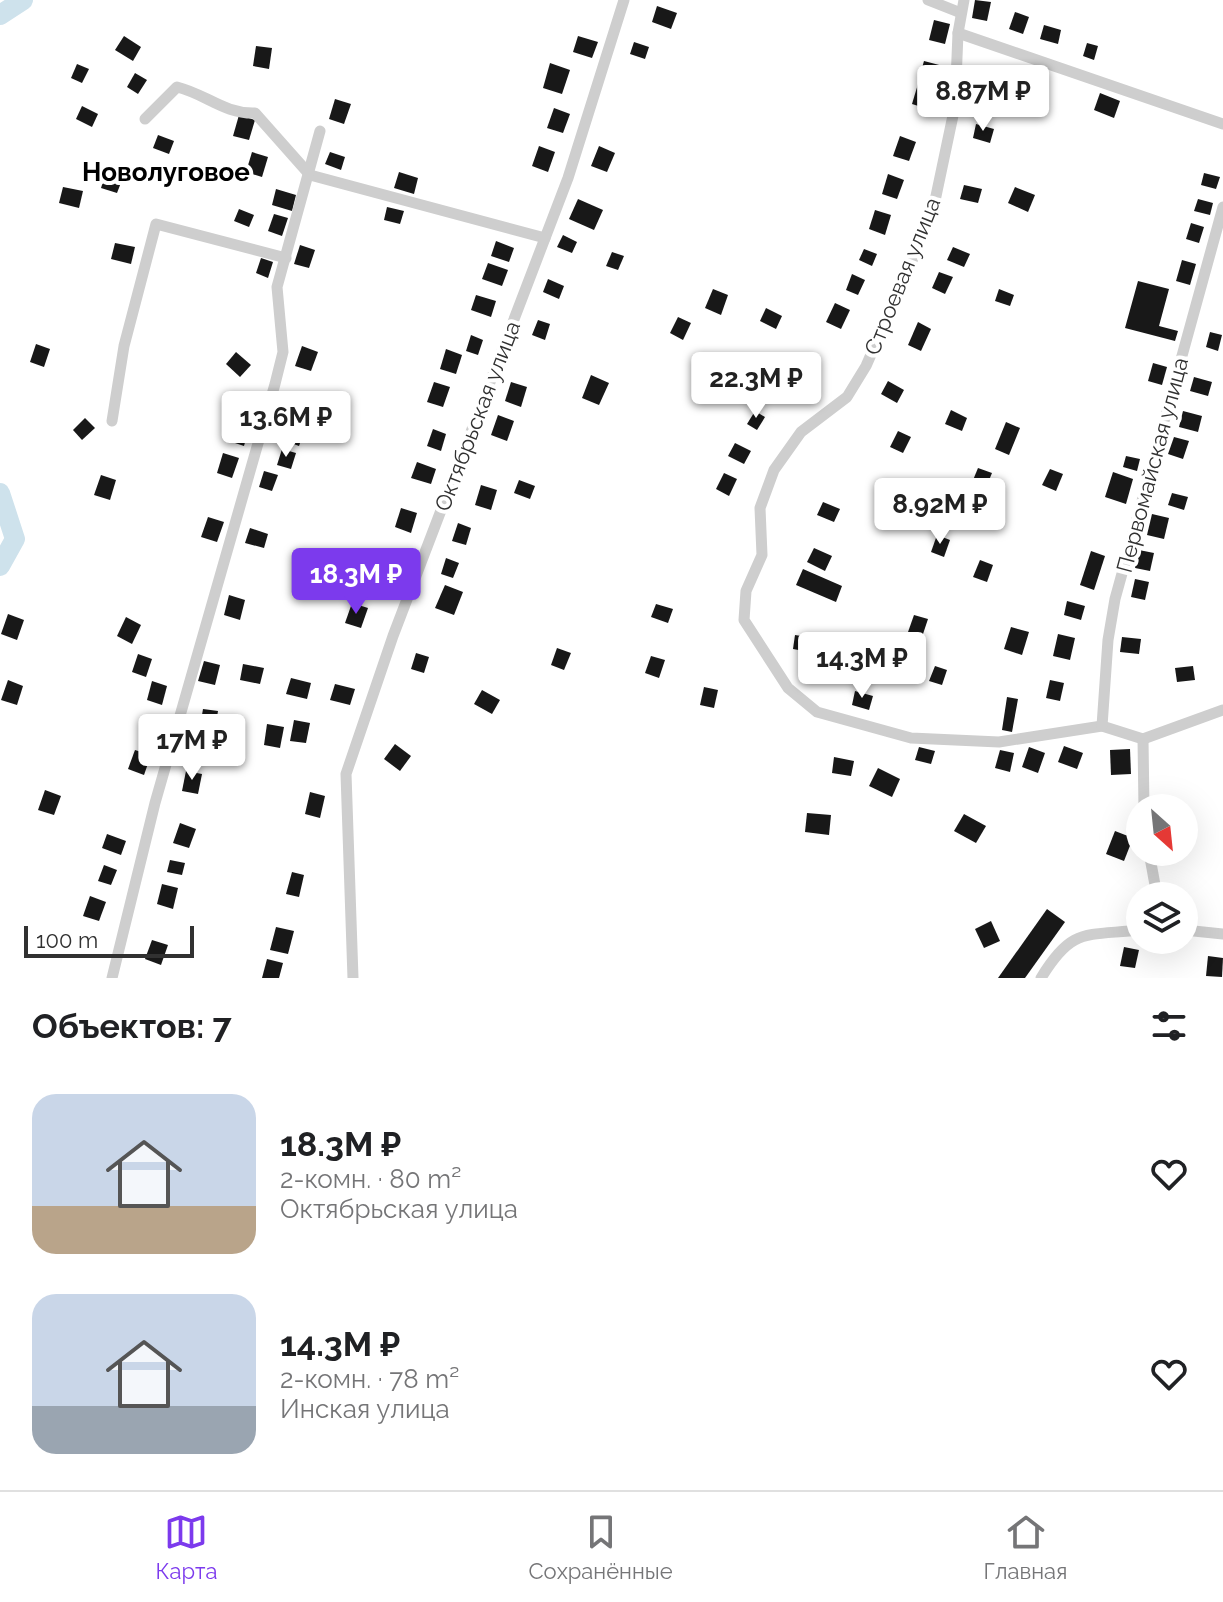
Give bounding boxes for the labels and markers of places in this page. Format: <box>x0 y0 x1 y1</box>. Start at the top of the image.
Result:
pin: 8.87M ₽ <box>909 65 1057 133</box>
pin: 22.3M ₽ <box>682 352 830 420</box>
pin: 13.6M ₽ <box>212 391 360 459</box>
pin: 8.92M ₽ <box>866 478 1014 546</box>
pin: 18.3M ₽ <box>282 548 430 616</box>
pin: 14.3M ₽ <box>788 632 936 700</box>
pin: 17M ₽ <box>136 714 248 782</box>

